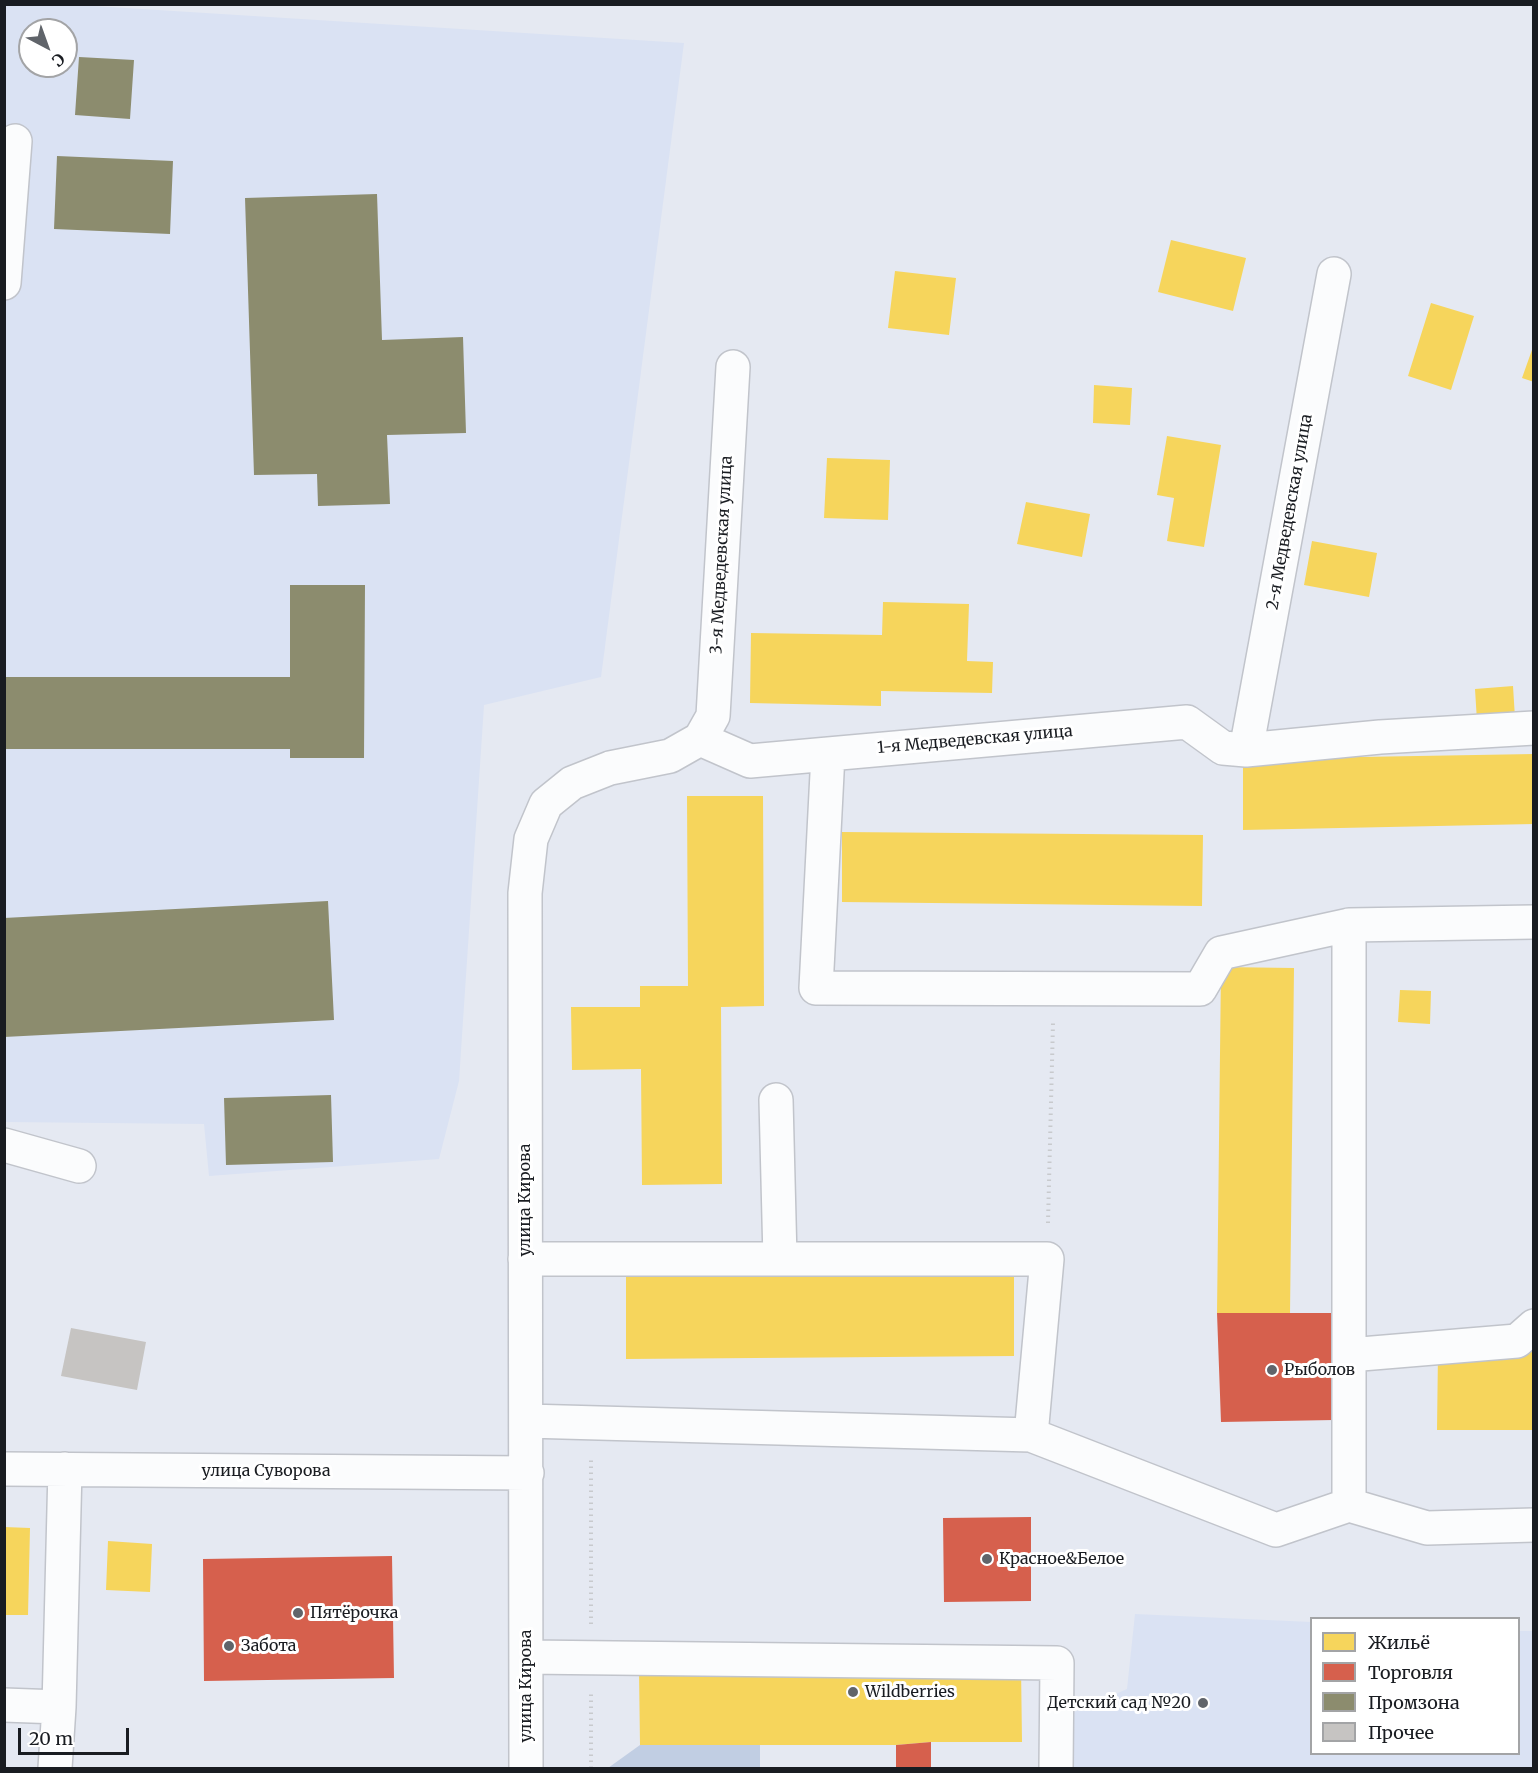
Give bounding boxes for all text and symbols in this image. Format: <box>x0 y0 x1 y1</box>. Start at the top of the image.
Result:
north arrow <box>18 18 78 78</box>
text: С <box>48 49 69 71</box>
street label: 2-я Медведевская улица <box>1263 413 1317 611</box>
street label: 3-я Медведевская улица <box>707 455 737 655</box>
street label: 1-я Медведевская улица <box>876 722 1074 758</box>
street label: улица Кирова <box>515 1144 535 1256</box>
place label: Рыболов <box>1284 1360 1355 1380</box>
marker: Рыболов <box>1265 1363 1279 1377</box>
street label: улица Суворова <box>201 1461 331 1481</box>
place label: Красное&Белое <box>999 1549 1124 1569</box>
marker: Красное&Белое <box>980 1552 994 1566</box>
place label: Пятёрочка <box>310 1603 398 1623</box>
marker: Пятёрочка <box>291 1606 305 1620</box>
legend <box>1310 1617 1520 1755</box>
street label: улица Кирова <box>516 1630 536 1742</box>
text: Жильё <box>1368 1631 1430 1654</box>
place label: Забота <box>241 1636 296 1656</box>
marker: Забота <box>222 1639 236 1653</box>
text: Торговля <box>1368 1661 1453 1684</box>
place label: Wildberries <box>865 1682 955 1702</box>
marker: Wildberries <box>846 1685 860 1699</box>
text: Промзона <box>1368 1691 1460 1714</box>
place label: Детский сад №20 <box>1047 1693 1191 1713</box>
marker: Детский сад №20 <box>1196 1696 1210 1710</box>
scale bar <box>21 1716 132 1754</box>
text: Прочее <box>1368 1721 1434 1744</box>
text: 20 m <box>29 1727 73 1750</box>

